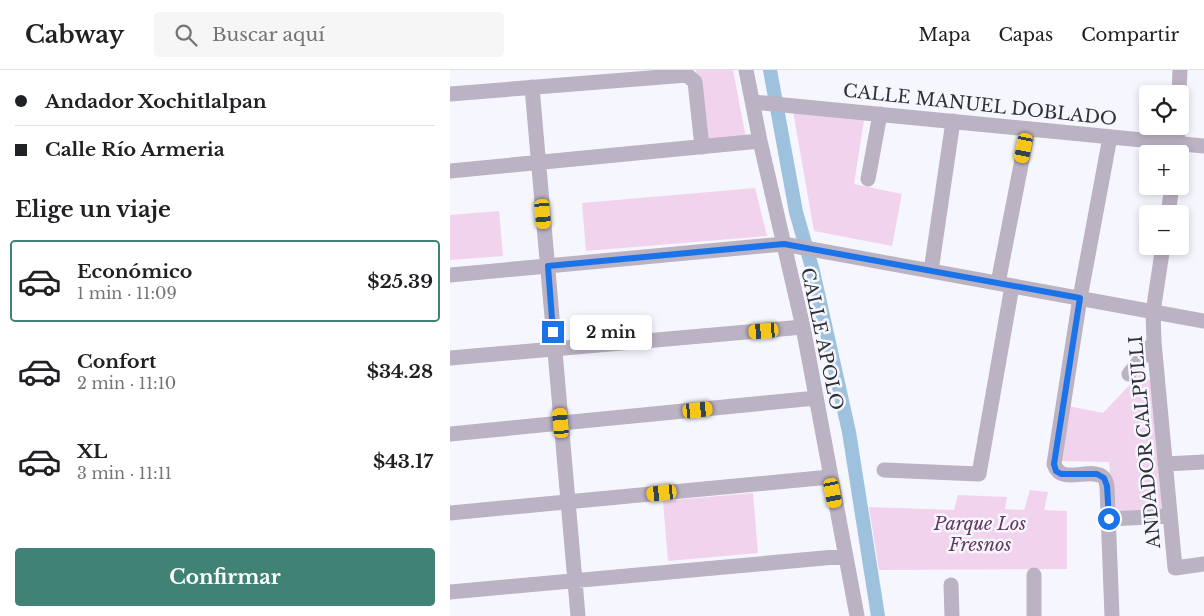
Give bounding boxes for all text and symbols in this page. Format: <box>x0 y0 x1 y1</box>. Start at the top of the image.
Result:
search box <box>154 12 504 57</box>
text: Cabway <box>25 20 124 49</box>
icon: search <box>172 21 200 49</box>
text: Buscar aquí <box>212 23 325 46</box>
text: Mapa <box>919 24 970 46</box>
text: Capas <box>998 24 1053 46</box>
text: Compartir <box>1081 24 1179 46</box>
street label: CALLE MANUEL DOBLADO <box>842 80 1118 130</box>
map controls <box>1139 85 1189 255</box>
button: locate <box>1139 85 1189 135</box>
text: Andador Xochitlalpan <box>45 90 267 113</box>
car <box>1013 132 1034 164</box>
text: Calle Río Armeria <box>45 138 225 161</box>
button: + <box>1139 145 1189 195</box>
text: Elige un viaje <box>15 196 171 223</box>
car <box>534 198 551 230</box>
button: − <box>1139 205 1189 255</box>
icon: car <box>17 259 62 304</box>
text: Económico <box>77 260 192 283</box>
street label: CALLE APOLO <box>796 266 848 412</box>
text: $25.39 <box>367 270 433 293</box>
text: 1 min · 11:09 <box>77 283 177 303</box>
callout: 2 min <box>570 314 653 350</box>
route end <box>542 321 564 343</box>
text: 2 min <box>586 322 636 342</box>
car <box>748 322 779 340</box>
street label: ANDADOR CALPULLI <box>1125 335 1165 550</box>
icon: car <box>17 349 62 394</box>
text: Confort <box>77 350 156 373</box>
text: $34.28 <box>367 360 433 383</box>
text: 2 min · 11:10 <box>77 373 176 393</box>
car <box>682 401 713 419</box>
car <box>552 407 569 439</box>
icon: car <box>17 439 62 484</box>
text: XL <box>77 440 107 463</box>
text: $43.17 <box>373 450 433 473</box>
text: 3 min · 11:11 <box>77 463 172 483</box>
car <box>822 477 843 509</box>
car <box>646 484 677 502</box>
route start <box>1098 508 1120 530</box>
park label: Parque Los Fresnos <box>933 513 1026 556</box>
button: Confirmar <box>15 548 435 606</box>

